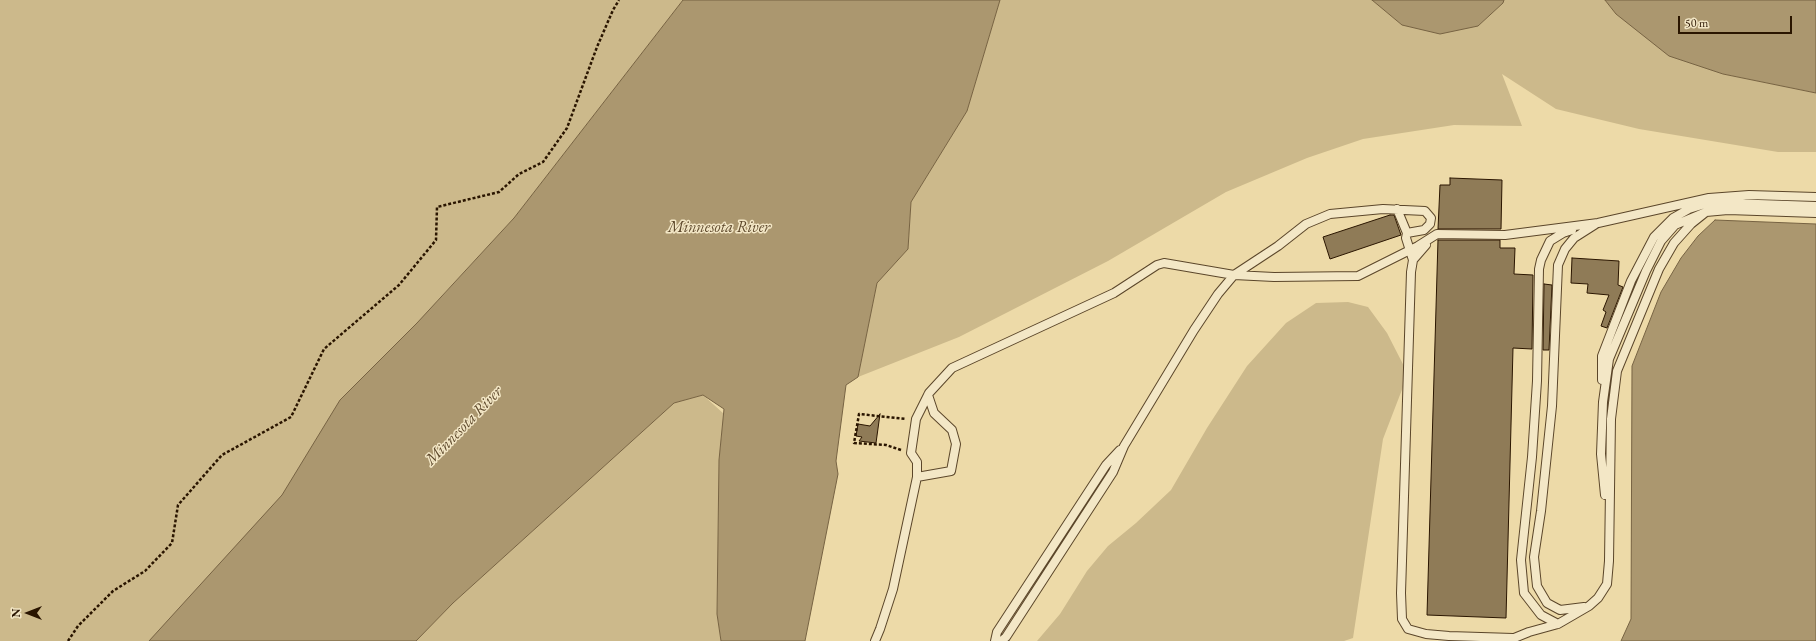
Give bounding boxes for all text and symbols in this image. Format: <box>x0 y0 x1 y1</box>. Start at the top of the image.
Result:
scale bar <box>1680 8 1794 34</box>
text: 50 m <box>1685 15 1708 31</box>
water label: Minnesota River <box>668 218 770 238</box>
water label: Minnesota River <box>422 383 506 469</box>
north arrow <box>8 593 48 633</box>
text: N <box>9 609 23 617</box>

